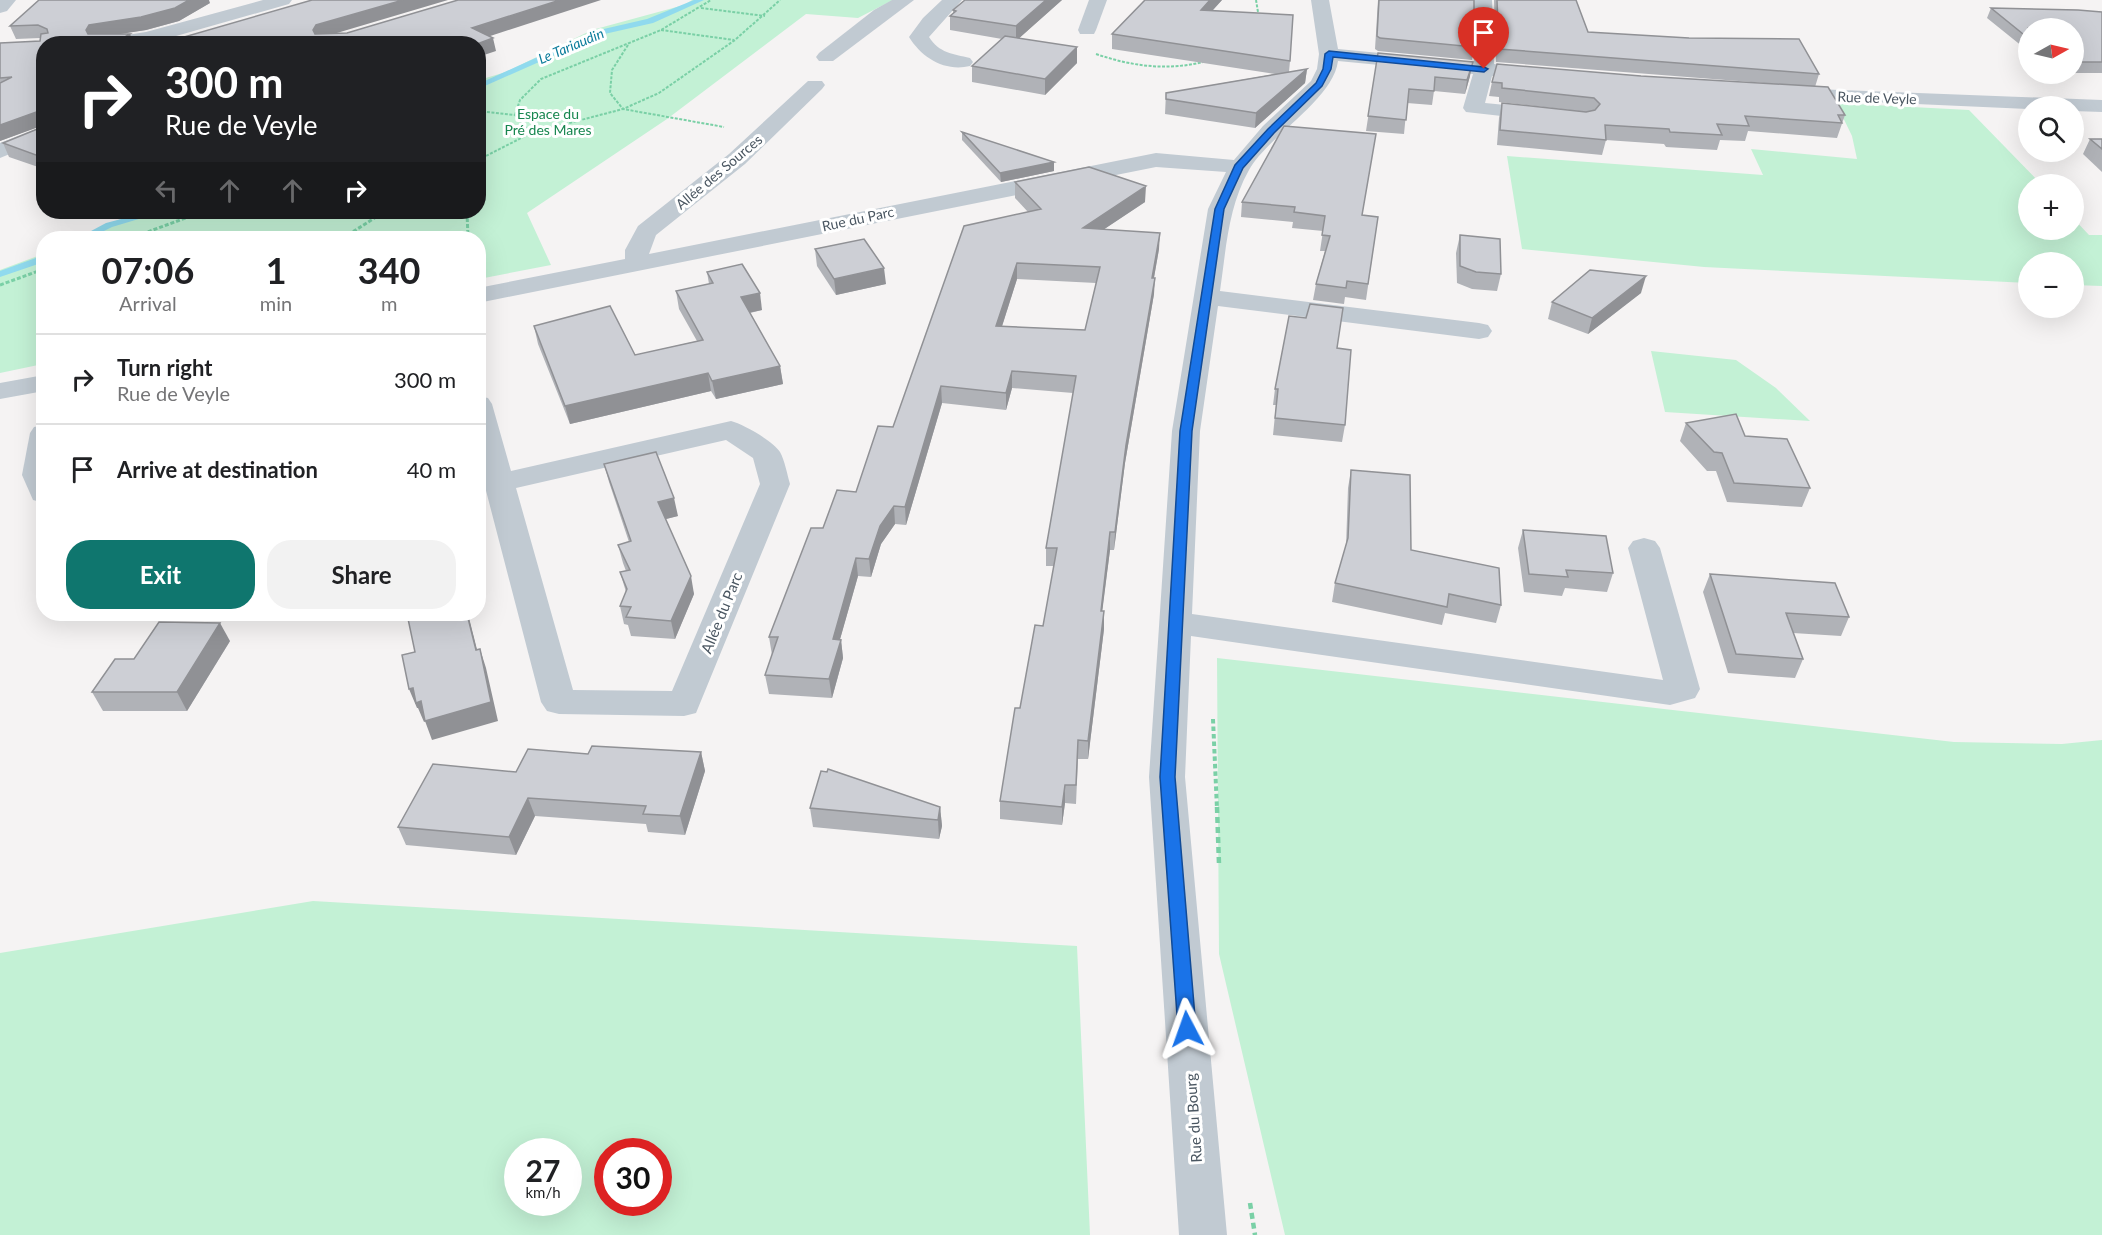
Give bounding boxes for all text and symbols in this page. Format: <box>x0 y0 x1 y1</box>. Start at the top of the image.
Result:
pin <box>1458 7 1509 69</box>
icon: arrive <box>1467 16 1500 49</box>
north arrow <box>2018 18 2084 84</box>
map controls <box>2018 18 2084 318</box>
water label: Le Tariaudin <box>535 24 606 67</box>
text: 300 m <box>165 57 283 107</box>
icon: right <box>66 60 144 138</box>
street label: Rue de Veyle <box>1837 88 1917 107</box>
button: search <box>2018 96 2084 162</box>
park label: Espace du Pré des Mares <box>505 105 591 138</box>
text: Rue de Veyle <box>165 108 318 141</box>
street label: Allée des Sources <box>672 131 765 213</box>
icon: left <box>150 174 183 207</box>
icon: ahead <box>213 174 246 207</box>
icon: ahead <box>276 174 309 207</box>
icon: right <box>339 174 372 207</box>
button: + <box>2018 174 2084 240</box>
street label: Rue du Parc <box>820 203 896 234</box>
text: 07:06 <box>102 248 194 292</box>
text: 1 <box>266 248 287 292</box>
text: 340 <box>358 248 420 292</box>
button: − <box>2018 252 2084 318</box>
text: Arrival <box>119 291 177 315</box>
text: min <box>260 291 292 315</box>
text: m <box>381 291 397 315</box>
text: Turn right <box>117 354 212 381</box>
icon: right <box>66 363 99 396</box>
text: 300 m <box>394 366 456 393</box>
text: Rue de Veyle <box>117 381 230 405</box>
icon: arrive <box>66 453 99 486</box>
text: Arrive at destination <box>117 456 318 483</box>
text: 40 m <box>407 456 456 483</box>
button: Exit <box>66 540 255 609</box>
button: Share <box>267 540 456 609</box>
street label: Allée du Parc <box>697 569 746 656</box>
position arrow <box>1155 997 1219 1061</box>
street label: Rue du Bourg <box>1181 1073 1205 1163</box>
speed limit sign: 30 <box>594 1138 672 1216</box>
text: 27 <box>526 1152 560 1188</box>
text: km/h <box>525 1183 561 1201</box>

